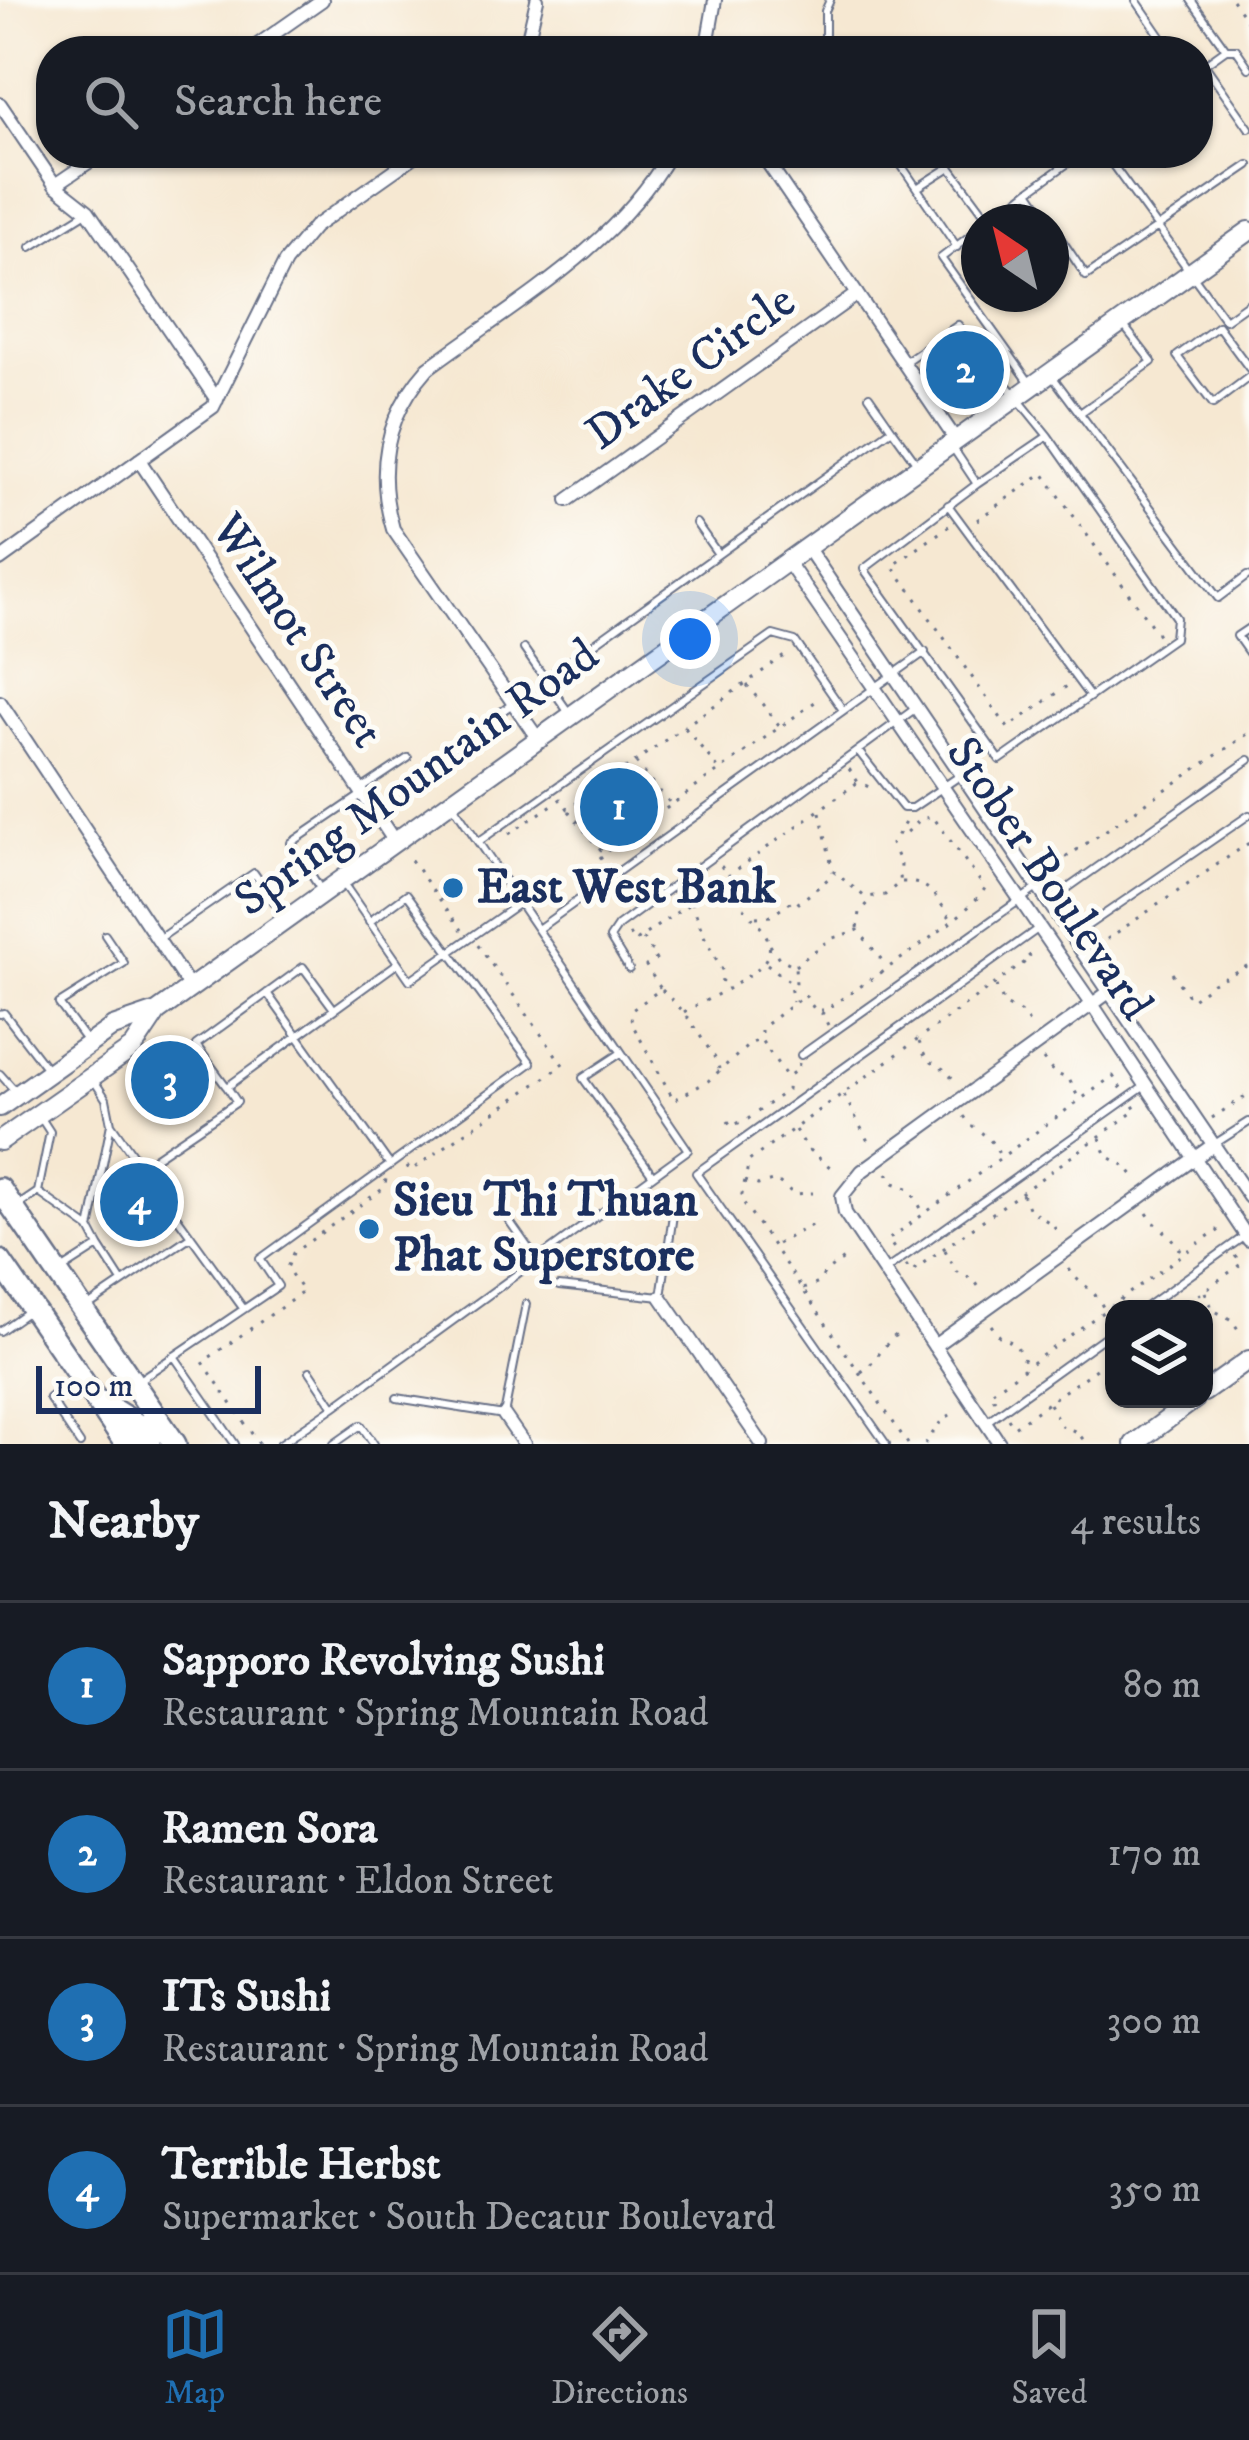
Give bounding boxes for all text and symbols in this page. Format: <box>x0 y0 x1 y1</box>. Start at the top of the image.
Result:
search box <box>36 36 1213 168</box>
icon: search <box>78 69 144 135</box>
text: Search here <box>174 74 382 130</box>
north arrow <box>961 204 1069 312</box>
street label: Drake Circle <box>575 272 807 464</box>
pin: 2 <box>926 325 1004 415</box>
street label: Wilmot Street <box>196 502 397 759</box>
your location <box>660 609 720 669</box>
street label: Spring Mountain Road <box>223 626 611 930</box>
street label: Stober Boulevard <box>932 726 1166 1032</box>
pin: 1 <box>580 762 658 852</box>
place label: East West Bank <box>477 858 777 918</box>
marker: East West Bank <box>440 875 466 901</box>
pin: 3 <box>131 1035 209 1125</box>
pin: 4 <box>100 1157 178 1247</box>
place label: Sieu Thi Thuan Phat Superstore <box>393 1171 699 1286</box>
marker: Sieu Thi Thuan Phat Superstore <box>356 1216 382 1242</box>
map controls <box>1105 1300 1213 1408</box>
button: layers <box>1105 1300 1213 1408</box>
scale bar <box>36 1360 261 1413</box>
text: 100 m <box>54 1366 133 1407</box>
text: Nearby <box>48 1490 199 1554</box>
text: 4 results <box>1071 1498 1201 1547</box>
text: Sapporo Revolving Sushi <box>162 1633 605 1689</box>
text: 1 <box>80 1661 94 1710</box>
text: 80 m <box>1123 1661 1201 1710</box>
text: Restaurant · Spring Mountain Road <box>162 1689 708 1738</box>
text: Ramen Sora <box>162 1801 378 1857</box>
text: 2 <box>77 1829 97 1878</box>
text: 170 m <box>1107 1829 1201 1878</box>
text: Restaurant · Eldon Street <box>162 1857 553 1906</box>
text: ITs Sushi <box>162 1969 331 2025</box>
text: 3 <box>80 1997 94 2046</box>
text: 300 m <box>1107 1997 1201 2046</box>
text: Restaurant · Spring Mountain Road <box>162 2025 708 2074</box>
text: Terrible Herbst <box>162 2137 441 2193</box>
text: 4 <box>76 2165 98 2214</box>
text: 350 m <box>1108 2165 1201 2214</box>
text: Supermarket · South Decatur Boulevard <box>162 2193 776 2242</box>
tab: Map <box>162 2301 228 2414</box>
tab: Directions <box>551 2301 688 2414</box>
tab: Saved <box>1011 2301 1087 2414</box>

